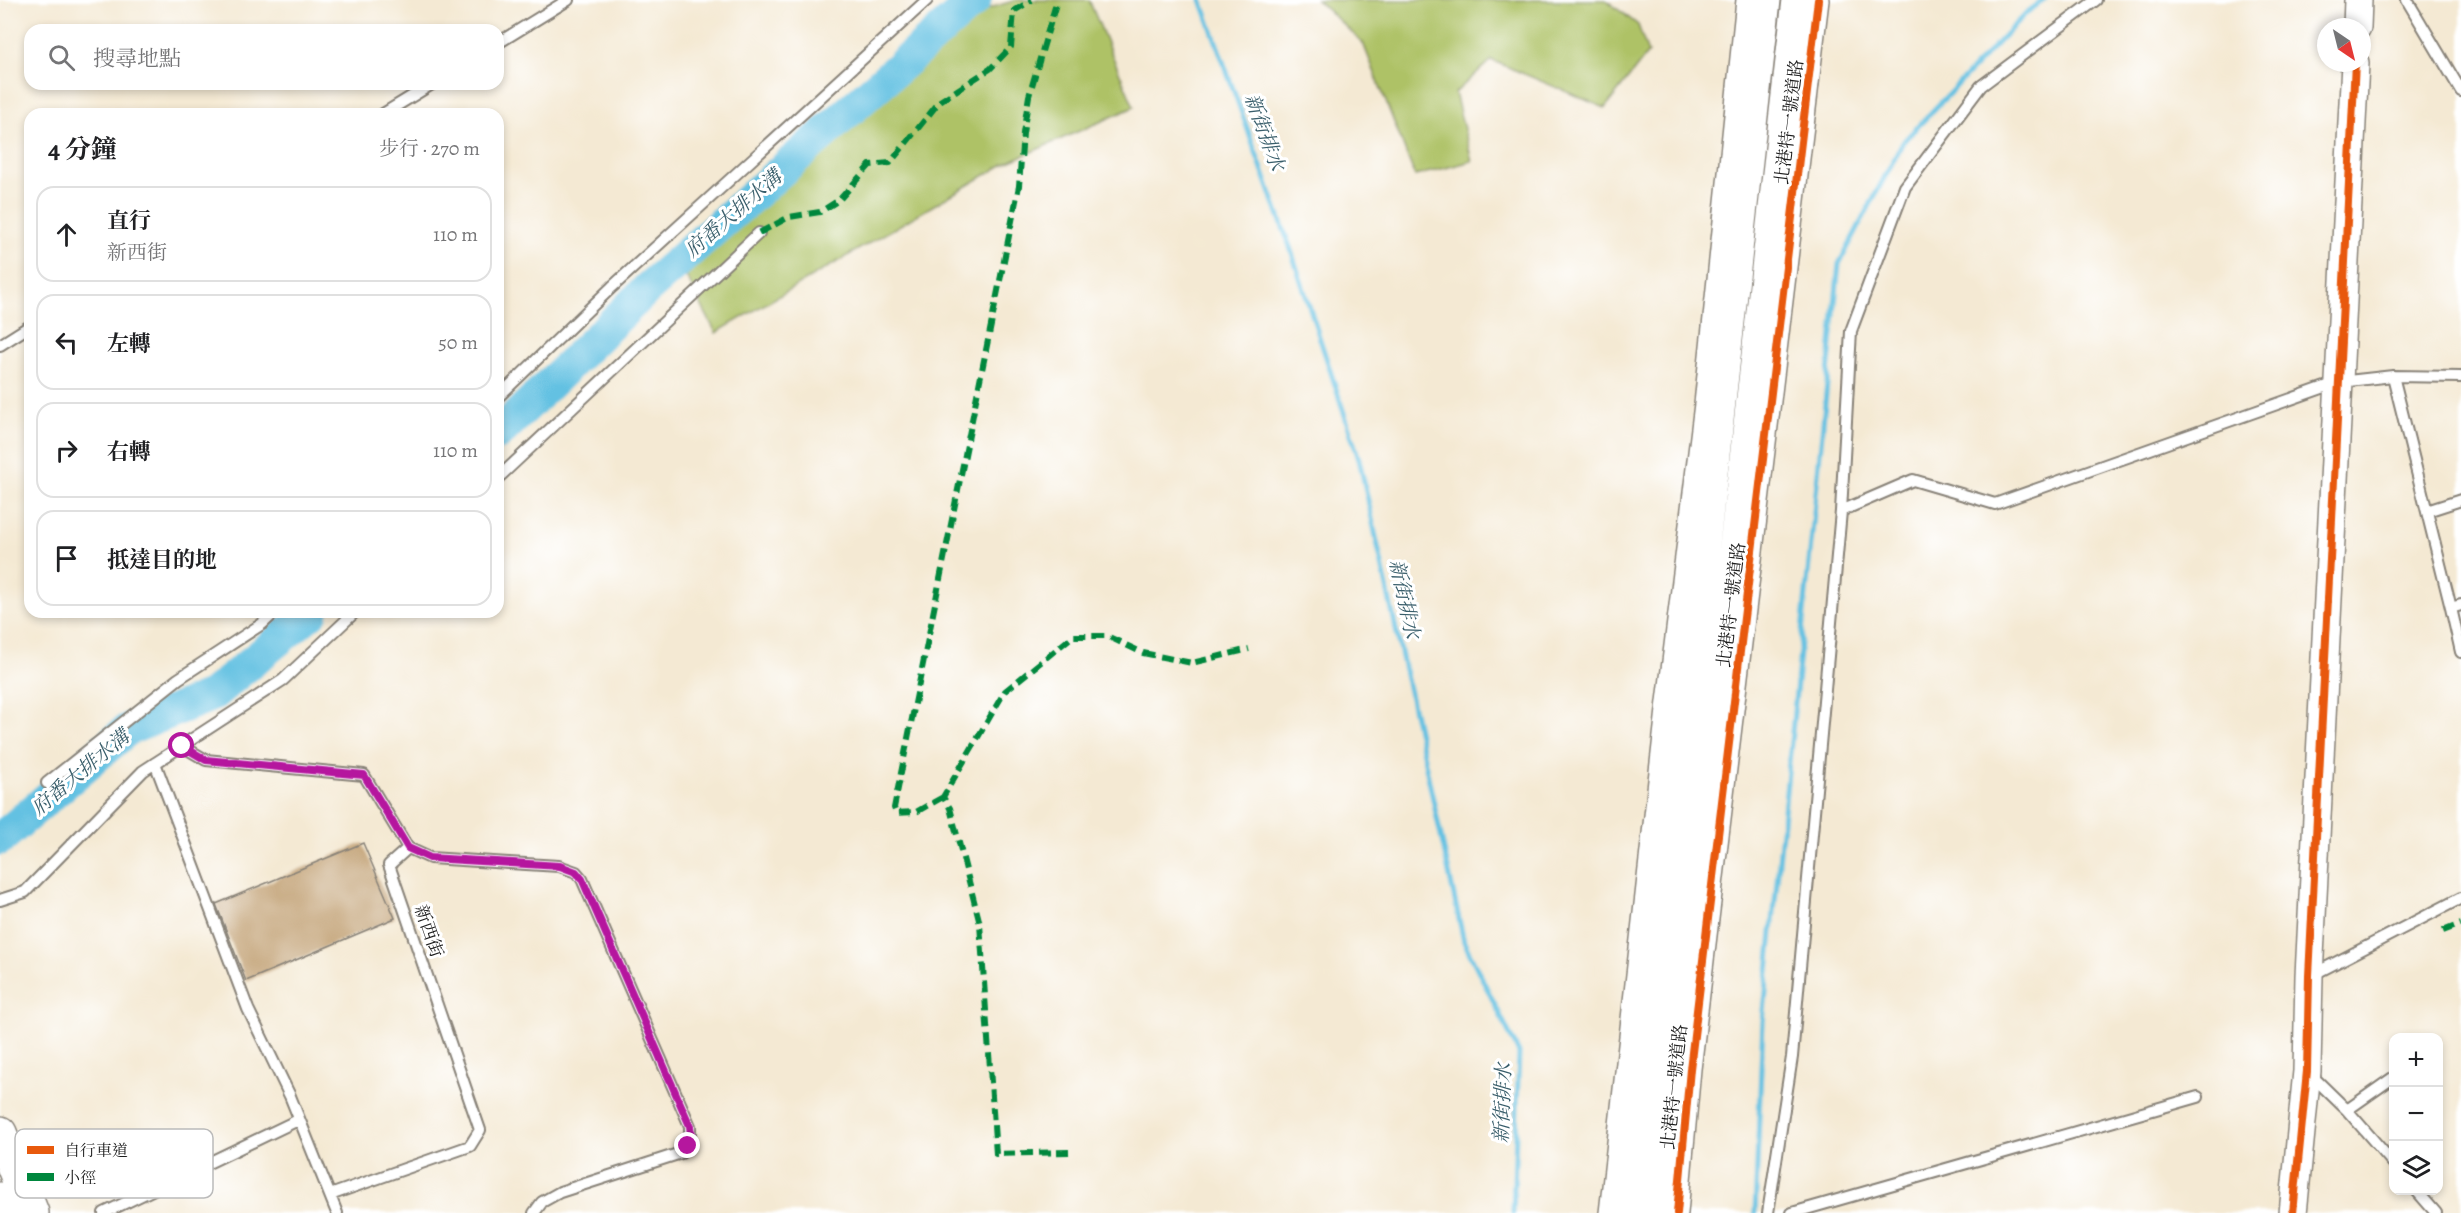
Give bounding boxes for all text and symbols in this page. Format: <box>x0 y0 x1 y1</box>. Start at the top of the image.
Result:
north arrow <box>2317 18 2371 72</box>
search box <box>24 24 504 90</box>
icon: search <box>45 41 78 74</box>
text: 搜尋地點 <box>93 44 181 74</box>
street label: 北港特一號道路 <box>1769 58 1809 186</box>
water label: 新街排水 <box>1238 90 1292 176</box>
text: 4 分鐘 <box>48 132 117 167</box>
text: 步行 · 270 m <box>379 135 480 162</box>
water label: 府番大排水溝 <box>679 162 790 263</box>
text: 直行 <box>107 206 151 236</box>
icon: ahead <box>50 218 83 251</box>
text: 110 m <box>433 221 478 248</box>
text: 新西街 <box>107 239 167 266</box>
icon: left <box>50 326 83 359</box>
text: 左轉 <box>107 329 151 359</box>
text: 50 m <box>438 329 478 356</box>
icon: right <box>50 434 83 467</box>
text: 右轉 <box>107 437 151 467</box>
text: 110 m <box>433 437 478 464</box>
street label: 北港特一號道路 <box>1711 541 1751 669</box>
icon: arrive <box>50 542 83 575</box>
text: 抵達目的地 <box>107 545 217 575</box>
water label: 新街排水 <box>1383 557 1426 643</box>
water label: 府番大排水溝 <box>26 722 137 821</box>
route start <box>168 732 194 758</box>
street label: 新西街 <box>409 902 449 960</box>
street label: 北港特一號道路 <box>1655 1023 1693 1151</box>
map controls <box>2389 1033 2443 1195</box>
button: + <box>2389 1033 2443 1087</box>
water label: 新街排水 <box>1488 1061 1517 1143</box>
button: − <box>2389 1087 2443 1141</box>
legend <box>15 1129 213 1198</box>
route end <box>674 1132 700 1158</box>
text: 自行車道 <box>64 1140 128 1162</box>
button: layers <box>2389 1141 2443 1195</box>
text: 小徑 <box>64 1167 96 1189</box>

